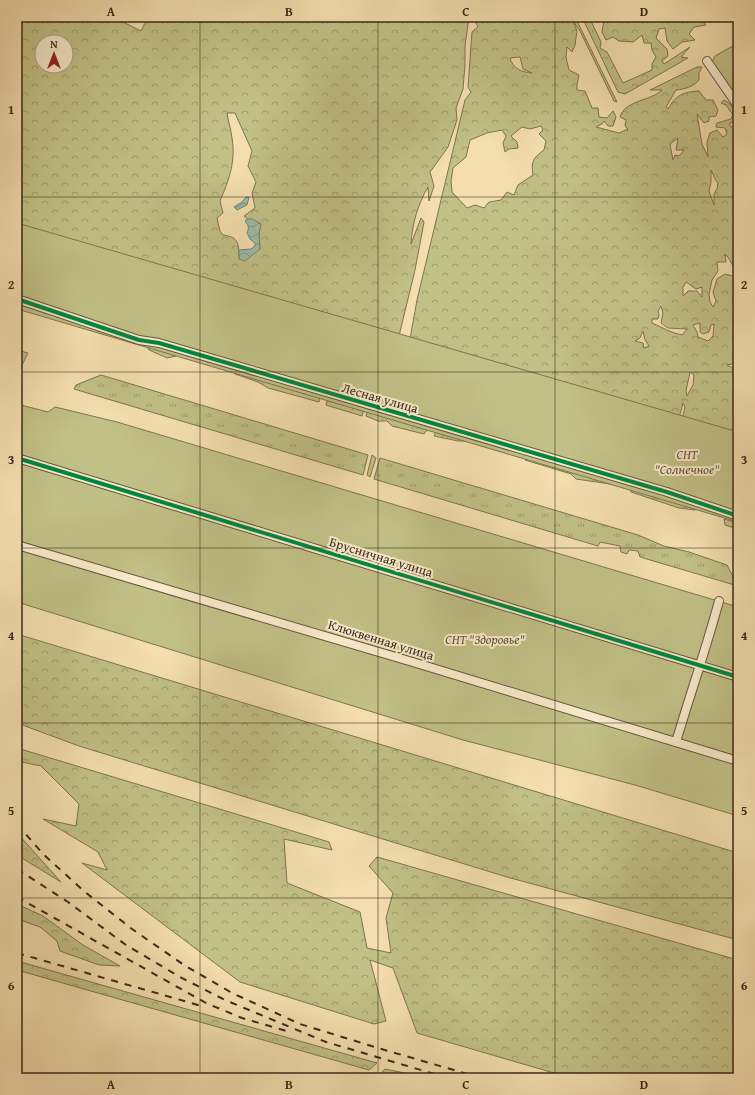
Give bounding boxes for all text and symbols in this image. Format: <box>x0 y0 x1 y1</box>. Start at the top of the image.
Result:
text: A <box>107 2 116 21</box>
text: B <box>285 2 293 21</box>
text: C <box>462 2 470 21</box>
text: D <box>640 2 648 21</box>
north arrow <box>34 34 74 74</box>
text: N <box>50 36 58 52</box>
text: 1 <box>8 100 14 119</box>
text: 1 <box>741 100 747 119</box>
text: 2 <box>8 275 15 294</box>
text: 2 <box>741 275 748 294</box>
street label: Лесная улица <box>340 378 421 418</box>
park label: СНТ "Солнечное" <box>655 445 719 479</box>
text: 3 <box>8 450 14 469</box>
text: 3 <box>741 450 747 469</box>
street label: Брусничная улица <box>327 532 436 582</box>
street label: Клюквенная улица <box>326 615 437 665</box>
text: 4 <box>8 626 15 645</box>
text: 4 <box>741 626 748 645</box>
park label: СНТ "Здоровье" <box>445 630 525 649</box>
text: 5 <box>8 801 15 820</box>
text: 5 <box>741 801 748 820</box>
text: 6 <box>8 976 15 995</box>
text: 6 <box>741 976 748 995</box>
text: A <box>107 1075 116 1094</box>
text: B <box>285 1075 293 1094</box>
text: C <box>462 1075 470 1094</box>
text: D <box>640 1075 648 1094</box>

